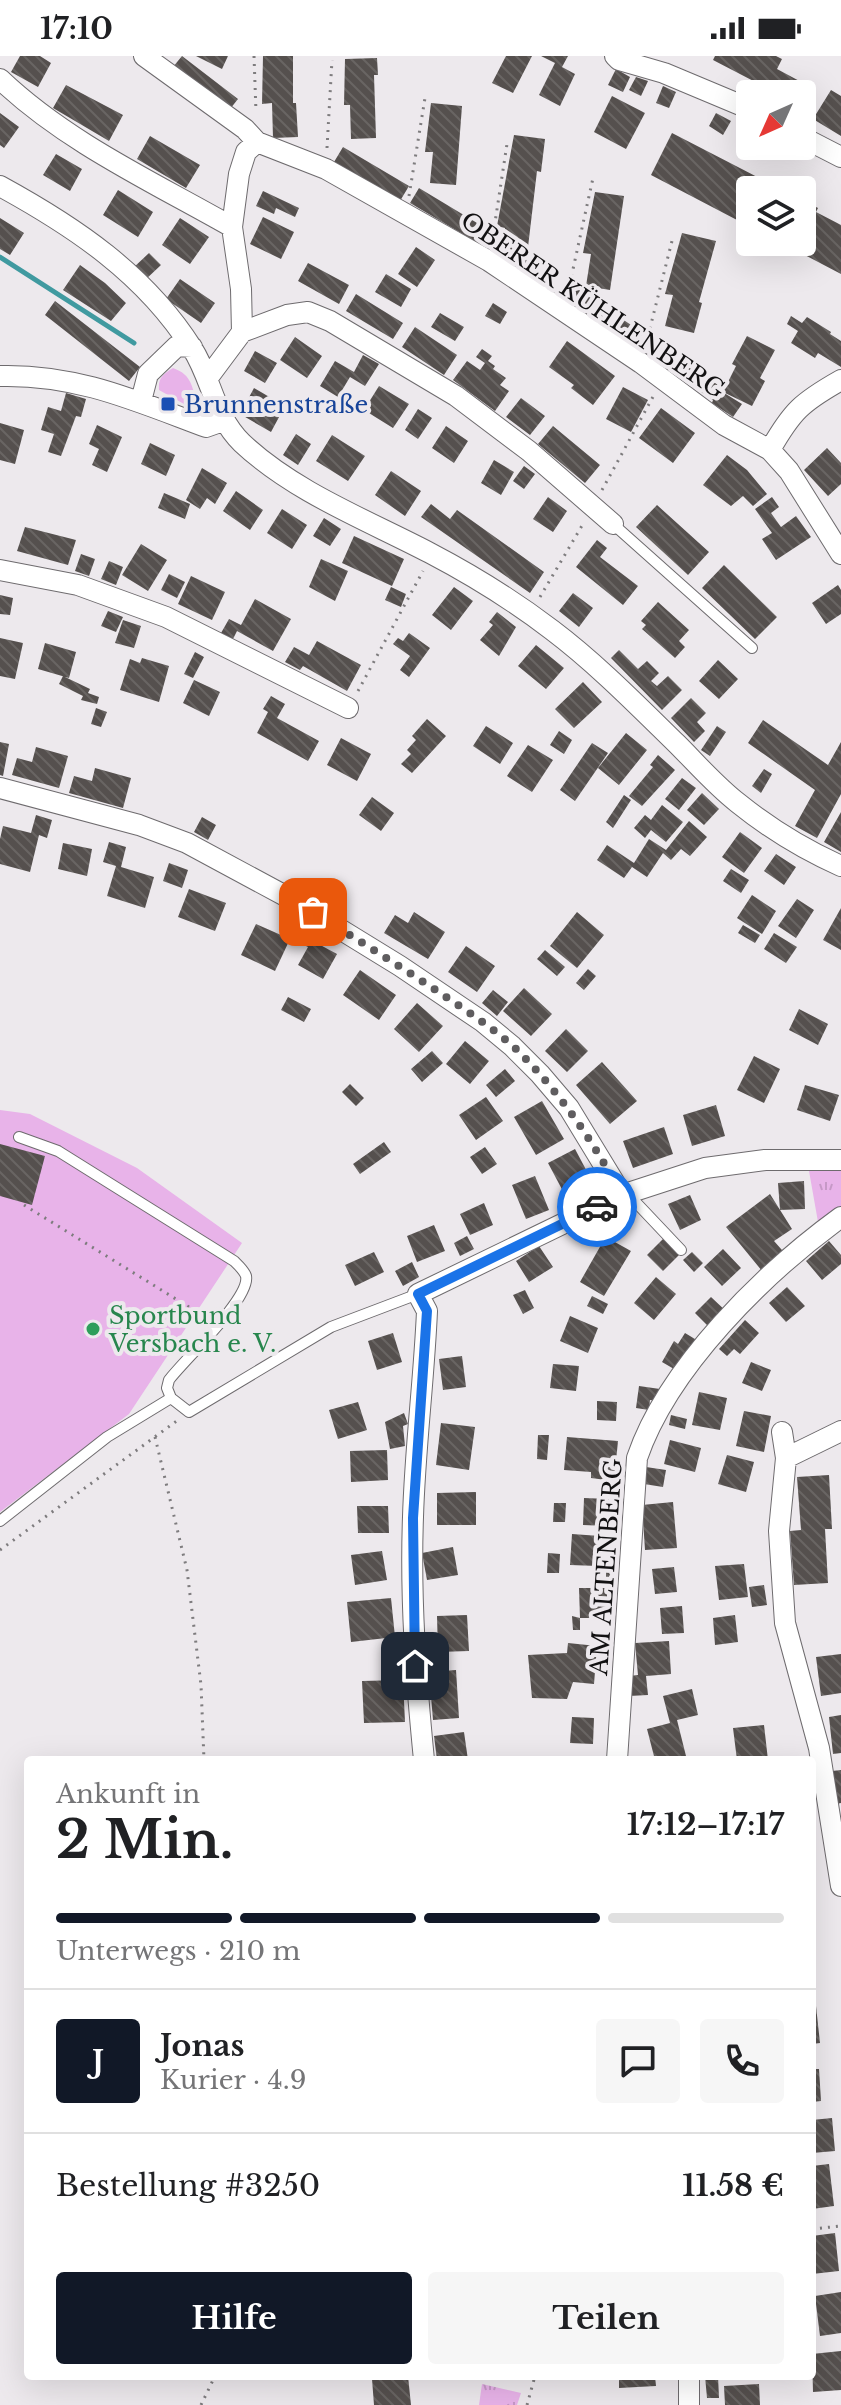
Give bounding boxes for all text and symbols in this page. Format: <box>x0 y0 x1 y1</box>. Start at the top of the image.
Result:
text: 17:10 <box>40 10 113 47</box>
north arrow <box>736 80 816 160</box>
map controls <box>736 80 816 256</box>
button: layers <box>736 176 816 256</box>
street label: OBERER KÜHLENBERG <box>455 205 731 405</box>
place label: Brunnenstraße <box>184 390 368 419</box>
marker: Brunnenstraße <box>159 395 177 413</box>
pin <box>279 878 347 946</box>
icon: bag <box>291 890 335 934</box>
courier <box>557 1167 637 1247</box>
icon: car <box>575 1185 619 1229</box>
place label: Sportbund Versbach e. V. <box>108 1301 276 1358</box>
marker: Sportbund Versbach e. V. <box>84 1320 102 1338</box>
street label: AM ALTENBERG <box>584 1457 628 1678</box>
pin <box>381 1632 449 1700</box>
icon: home <box>393 1644 437 1688</box>
text: Ankunft in <box>56 1778 200 1810</box>
text: 17:12–17:17 <box>627 1806 784 1843</box>
text: 2 Min. <box>56 1808 233 1872</box>
text: Unterwegs · 210 m <box>56 1935 300 1967</box>
button: chat <box>596 2019 680 2103</box>
button: phone <box>700 2019 784 2103</box>
text: Jonas <box>160 2027 244 2064</box>
text: J <box>92 2043 104 2080</box>
text: Kurier · 4.9 <box>160 2064 306 2096</box>
text: Bestellung #3250 <box>56 2167 320 2204</box>
text: 11.58 € <box>682 2167 784 2204</box>
button: Hilfe <box>56 2272 412 2364</box>
button: Teilen <box>428 2272 784 2364</box>

